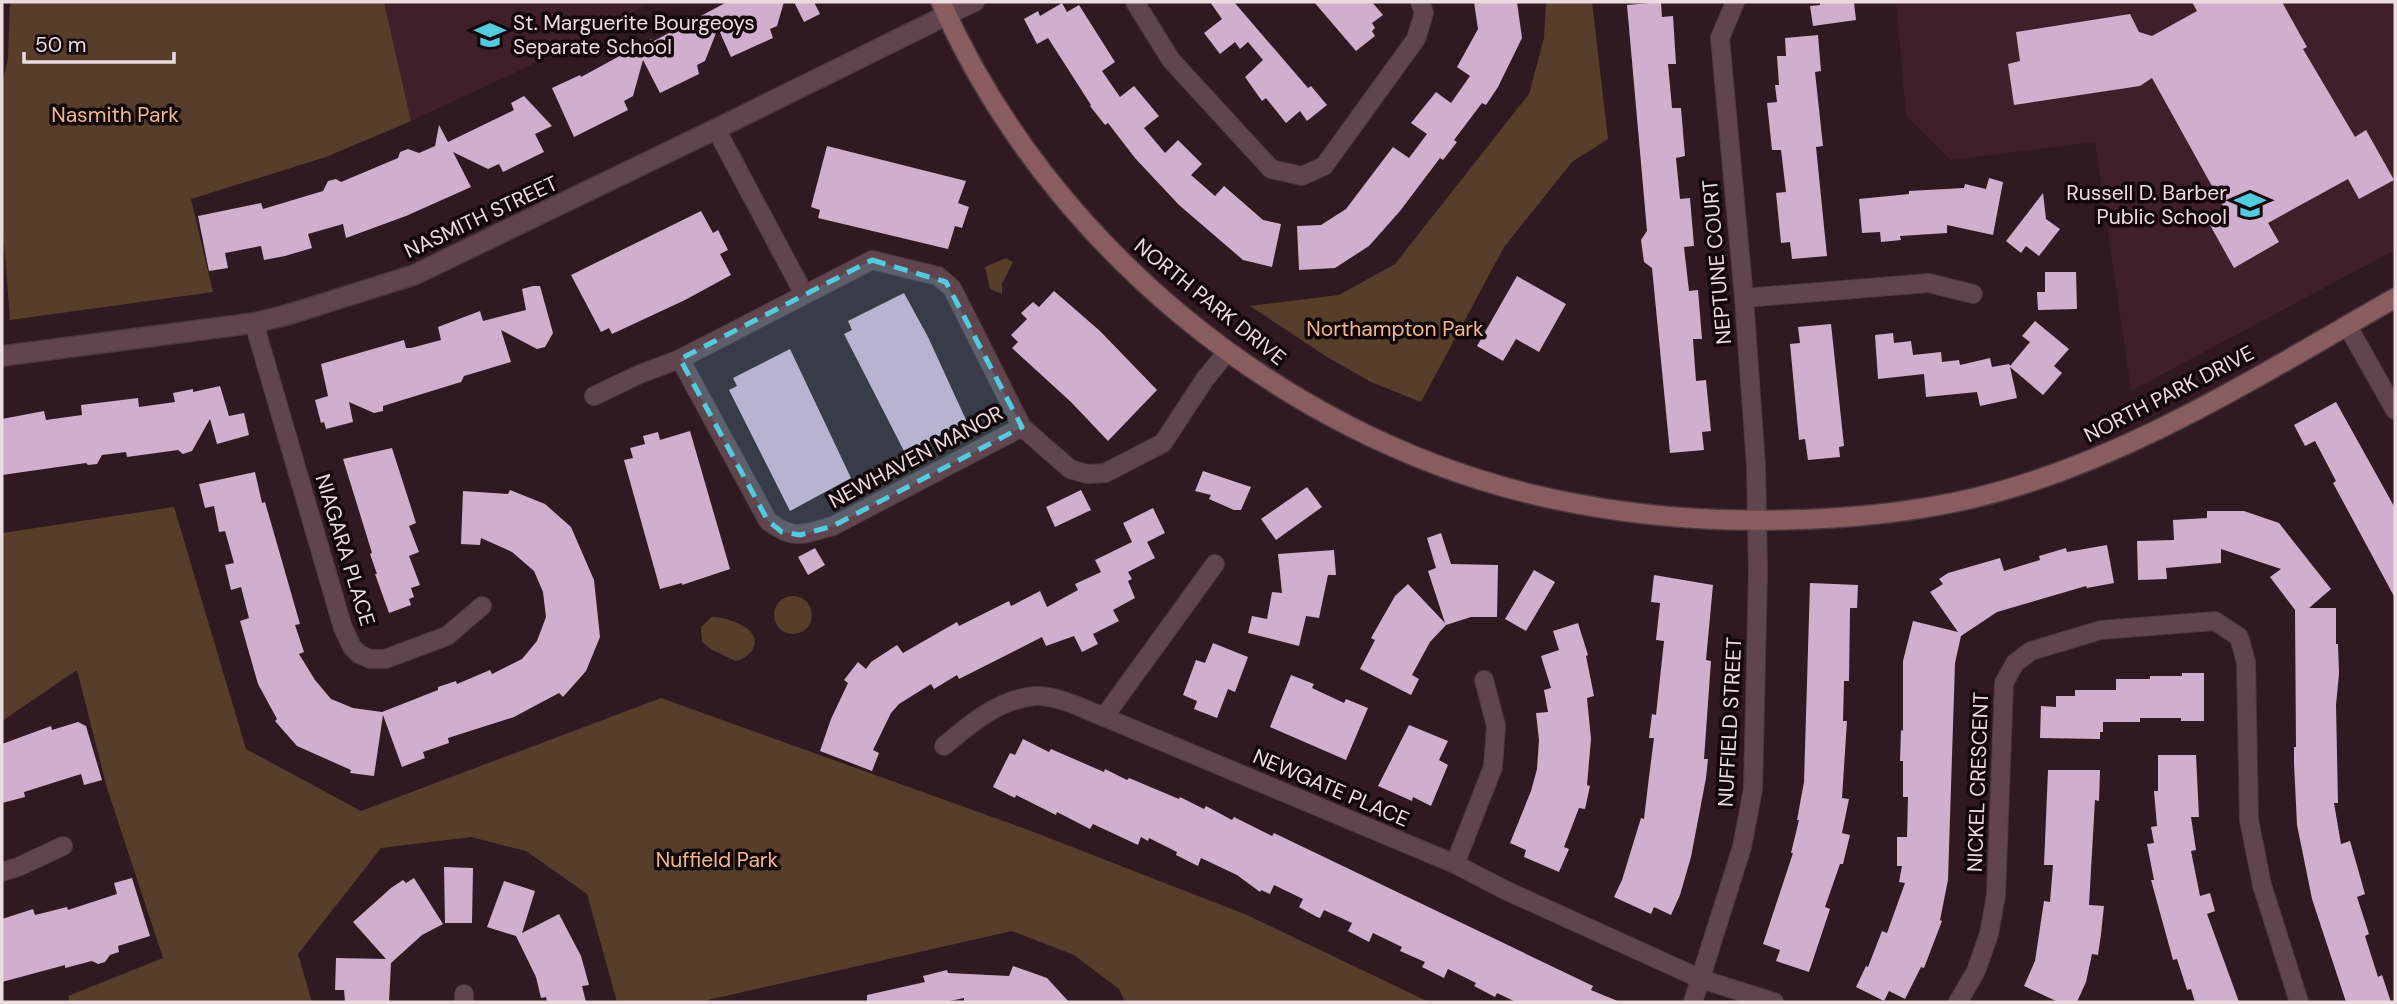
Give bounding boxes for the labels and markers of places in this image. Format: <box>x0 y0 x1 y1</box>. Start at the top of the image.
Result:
place label: St. Marguerite Bourgeoys Separate School <box>513 9 755 61</box>
school or university icon: St. Marguerite Bourgeoys Separate School <box>473 18 507 52</box>
place label: Russell D. Barber Public School <box>2066 179 2227 231</box>
school or university icon: Russell D. Barber Public School <box>2233 188 2267 222</box>

